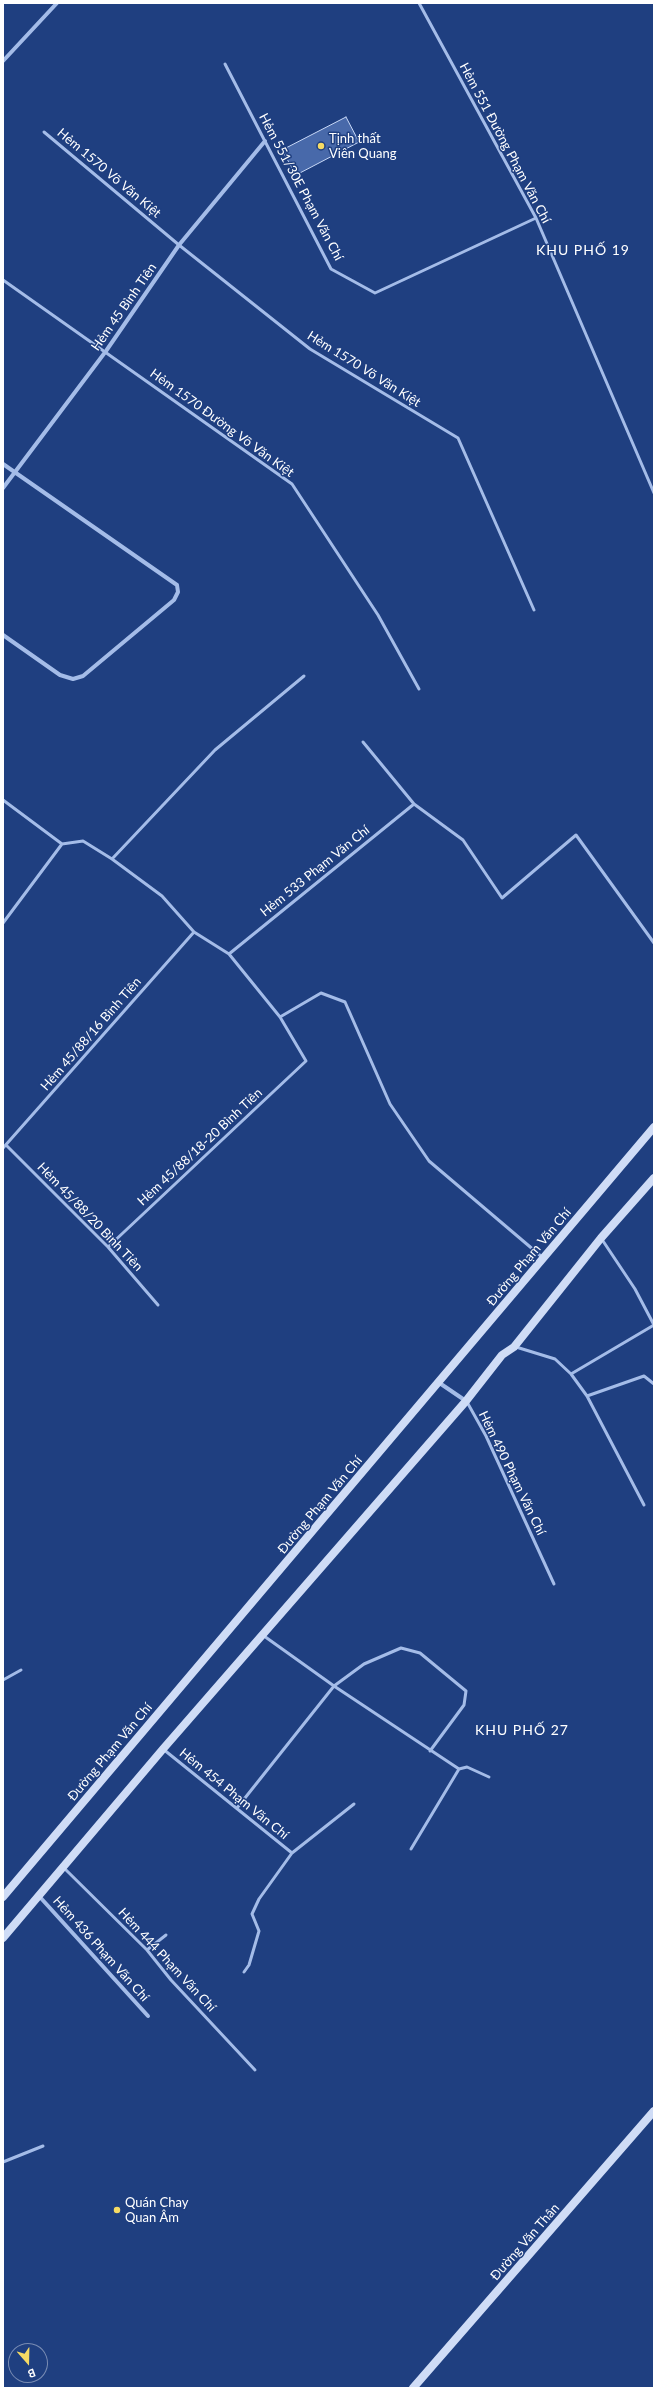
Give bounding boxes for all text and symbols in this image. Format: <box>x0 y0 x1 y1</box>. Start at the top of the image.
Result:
street label: Hẻm 551 Đường Phạm Văn Chí <box>456 60 554 226</box>
street label: Hẻm 551/30E Phạm Văn Chí <box>255 111 347 263</box>
street label: Hẻm 1570 Võ Văn Kiệt <box>54 125 164 221</box>
place label: Tịnh thất Viên Quang <box>329 131 396 162</box>
marker: Tịnh thất Viên Quang <box>316 141 326 151</box>
district label: KHU PHỐ 19 <box>536 242 630 258</box>
street label: Hẻm 45 Bình Tiên <box>88 260 160 354</box>
street label: Hẻm 1570 Võ Văn Kiệt <box>304 328 424 410</box>
street label: Hẻm 1570 Đường Võ Văn Kiệt <box>147 365 297 481</box>
street label: Hẻm 533 Phạm Văn Chí <box>257 822 373 920</box>
street label: Hẻm 45/88/16 Bình Tiên <box>38 974 144 1094</box>
street label: Hẻm 45/88/18-20 Bình Tiên <box>134 1085 266 1209</box>
street label: Hẻm 45/88/20 Bình Tiên <box>34 1159 146 1275</box>
street label: Đường Phạm Văn Chí <box>484 1205 574 1309</box>
street label: Hẻm 490 Phạm Văn Chí <box>475 1408 549 1538</box>
street label: Đường Phạm Văn Chí <box>275 1453 365 1557</box>
street label: Đường Phạm Văn Chí <box>65 1700 155 1804</box>
district label: KHU PHỐ 27 <box>475 1722 569 1738</box>
street label: Hẻm 454 Phạm Văn Chí <box>176 1745 292 1843</box>
street label: Hẻm 436 Phạm Văn Chí <box>50 1893 152 2005</box>
street label: Hẻm 444 Phạm Văn Chí <box>115 1905 219 2015</box>
place label: Quán Chay Quan Âm <box>125 2195 189 2226</box>
street label: Đường Văn Thân <box>487 2200 563 2284</box>
marker: Quán Chay Quan Âm <box>112 2205 122 2215</box>
north arrow <box>8 2343 48 2383</box>
text: B <box>26 2366 38 2381</box>

